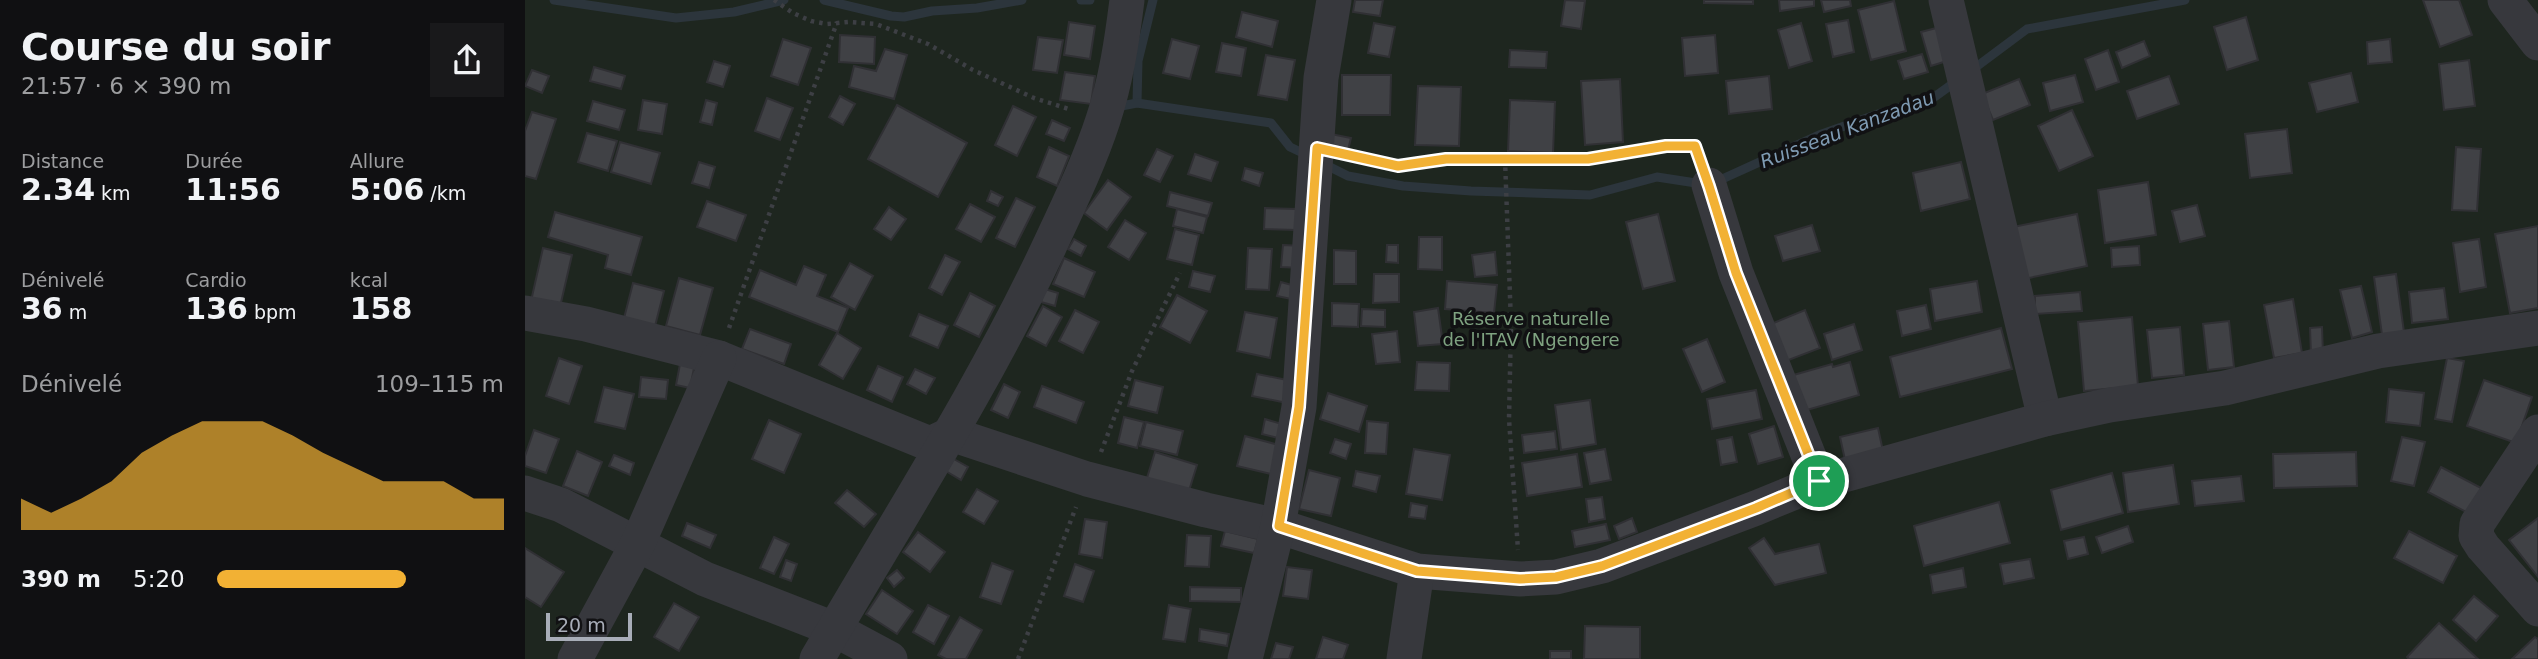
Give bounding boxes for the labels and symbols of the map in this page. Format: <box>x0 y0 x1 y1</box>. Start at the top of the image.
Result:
water label: Ruisseau Kanzadau <box>1757 86 1937 172</box>
park label: Réserve naturelle de l'ITAV (Ngengere <box>1442 308 1620 350</box>
pin <box>1789 451 1849 511</box>
scale bar <box>546 610 632 642</box>

